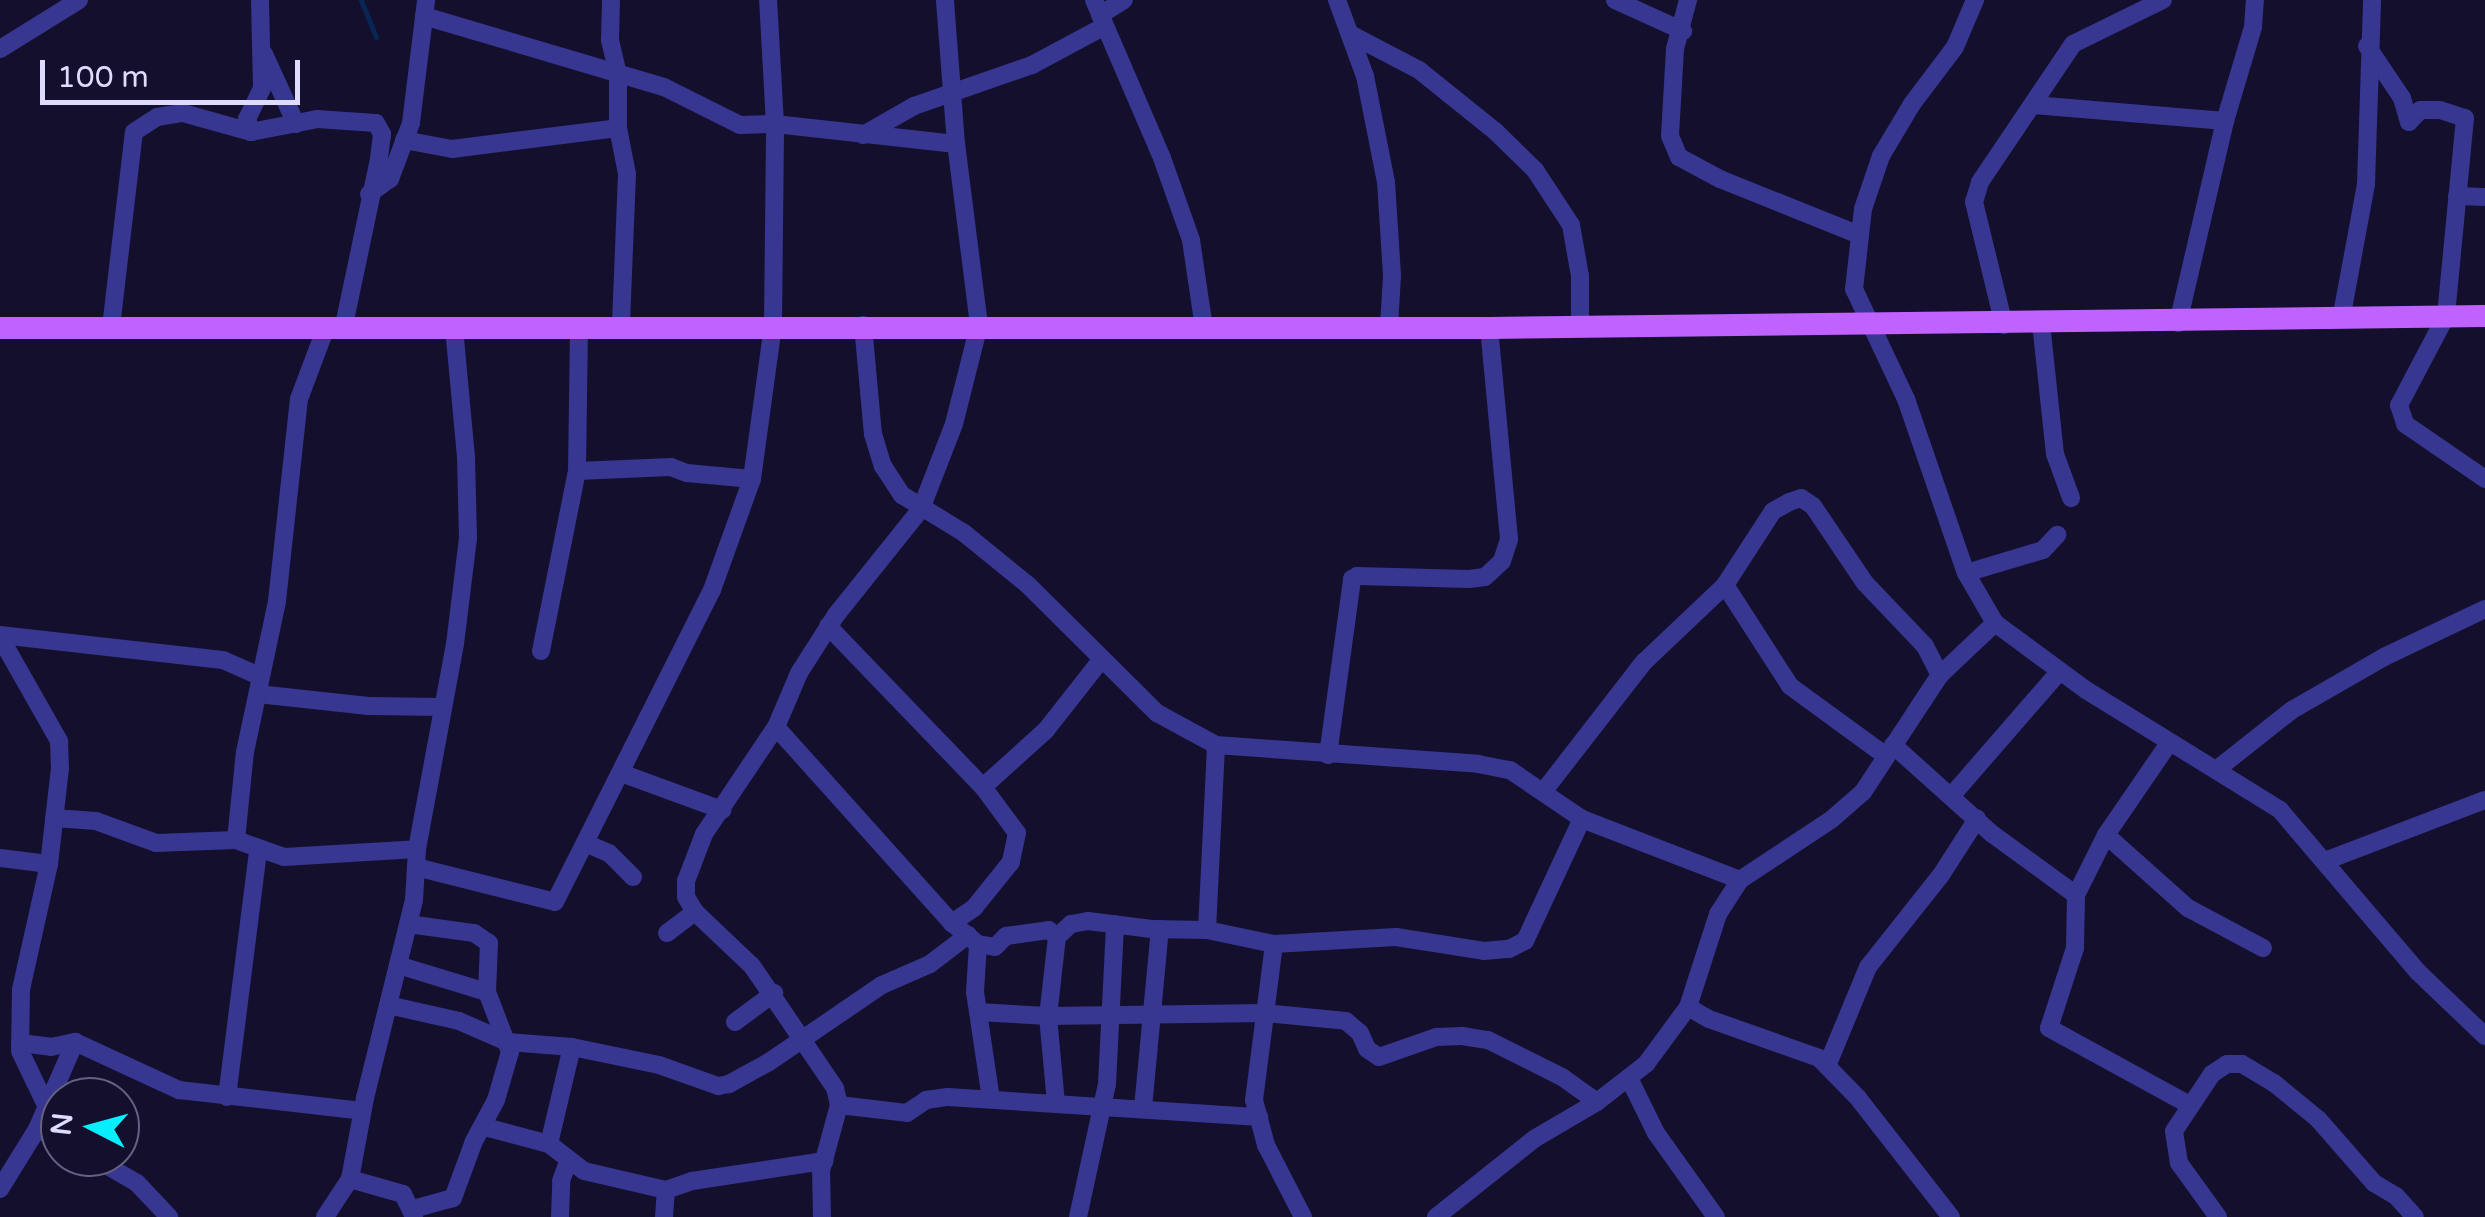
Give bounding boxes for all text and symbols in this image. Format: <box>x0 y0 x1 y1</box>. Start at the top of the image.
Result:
scale bar <box>45 40 305 102</box>
text: 100 m <box>57 59 149 96</box>
north arrow <box>40 1077 140 1177</box>
text: N <box>44 1111 80 1137</box>

